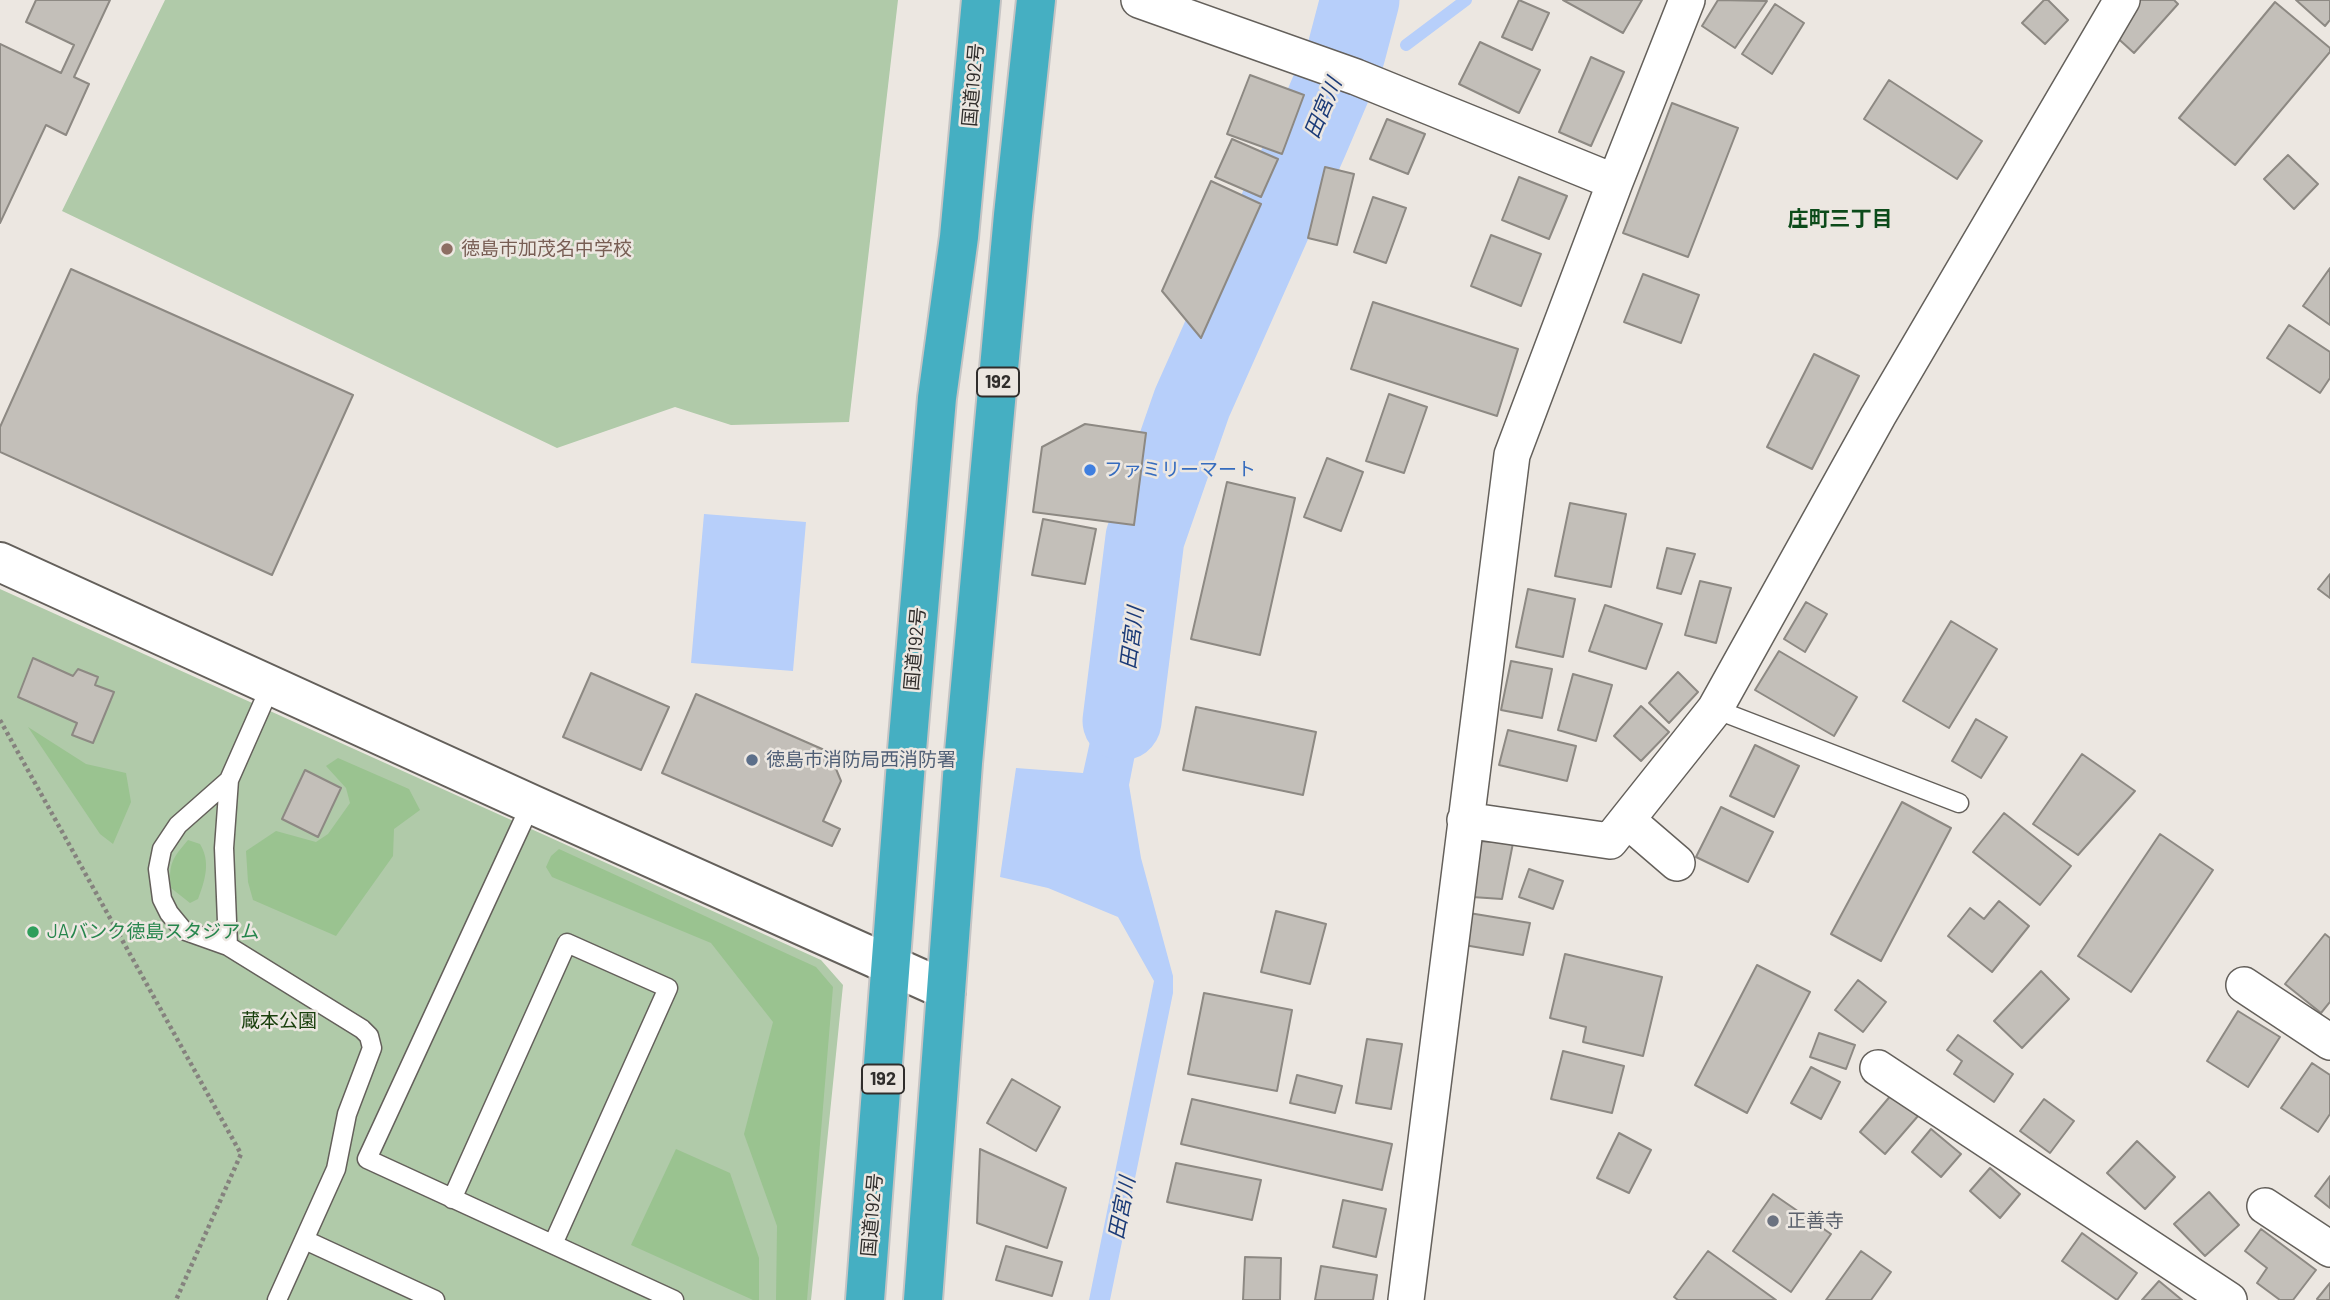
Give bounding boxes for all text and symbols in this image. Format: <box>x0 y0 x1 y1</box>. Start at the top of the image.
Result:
street label: 国道192号 <box>958 42 988 128</box>
water label: 田宮川 <box>1299 74 1347 142</box>
district label: 庄町三丁目 <box>1788 206 1892 232</box>
place label: 徳島市加茂名中学校 <box>461 238 632 260</box>
marker: 徳島市加茂名中学校 <box>439 241 455 257</box>
road number: 192 <box>977 368 1019 396</box>
place label: ファミリーマート <box>1104 459 1256 481</box>
marker: ファミリーマート <box>1082 462 1098 478</box>
water label: 田宮川 <box>1116 605 1148 671</box>
street label: 国道192号 <box>900 606 930 692</box>
place label: 徳島市消防局西消防署 <box>766 749 956 771</box>
marker: 徳島市消防局西消防署 <box>744 752 760 768</box>
place label: JAバンク徳島スタジアム <box>47 921 259 943</box>
marker: JAバンク徳島スタジアム <box>25 924 41 940</box>
park label: 蔵本公園 <box>241 1010 317 1032</box>
road number: 192 <box>862 1064 904 1094</box>
street label: 国道192号 <box>857 1172 887 1258</box>
water label: 田宮川 <box>1104 1175 1140 1241</box>
place label: 正善寺 <box>1787 1210 1844 1232</box>
marker: 正善寺 <box>1765 1213 1781 1229</box>

